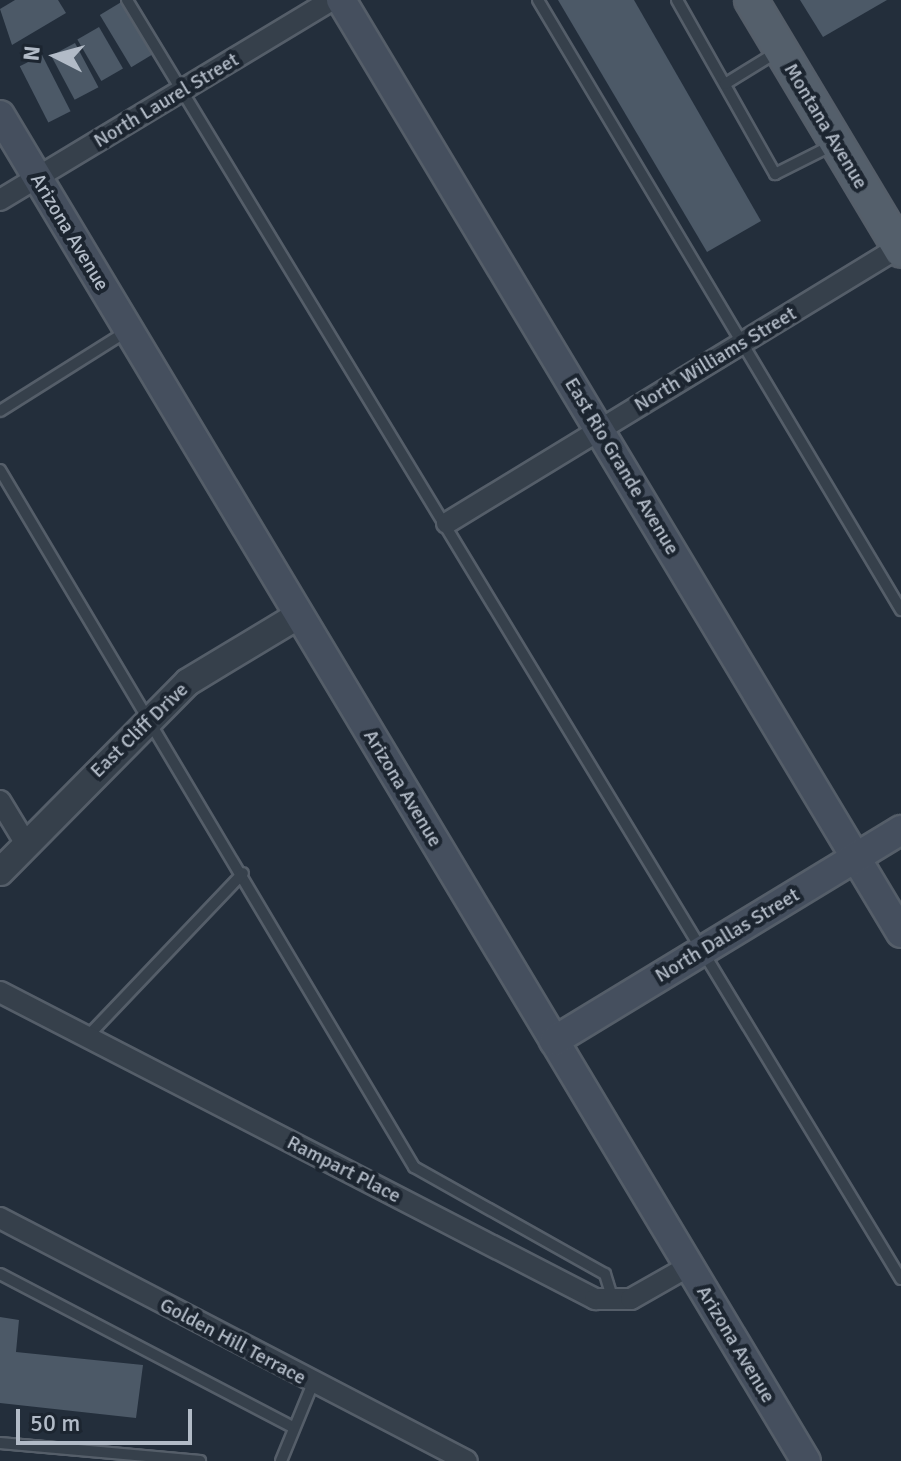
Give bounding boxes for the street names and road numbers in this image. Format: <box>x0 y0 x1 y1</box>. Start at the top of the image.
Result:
street label: North Laurel Street <box>89 47 243 153</box>
street label: Montana Avenue <box>779 59 873 193</box>
street label: Arizona Avenue <box>26 169 114 295</box>
street label: North Williams Street <box>630 301 800 417</box>
street label: East Rio Grande Avenue <box>560 373 684 559</box>
street label: East Cliff Drive <box>85 677 193 783</box>
street label: Arizona Avenue <box>359 725 447 851</box>
street label: North Dallas Street <box>651 882 803 988</box>
street label: Rampart Place <box>283 1130 405 1208</box>
street label: Arizona Avenue <box>692 1281 780 1407</box>
street label: Golden Hill Terrace <box>156 1292 310 1390</box>

